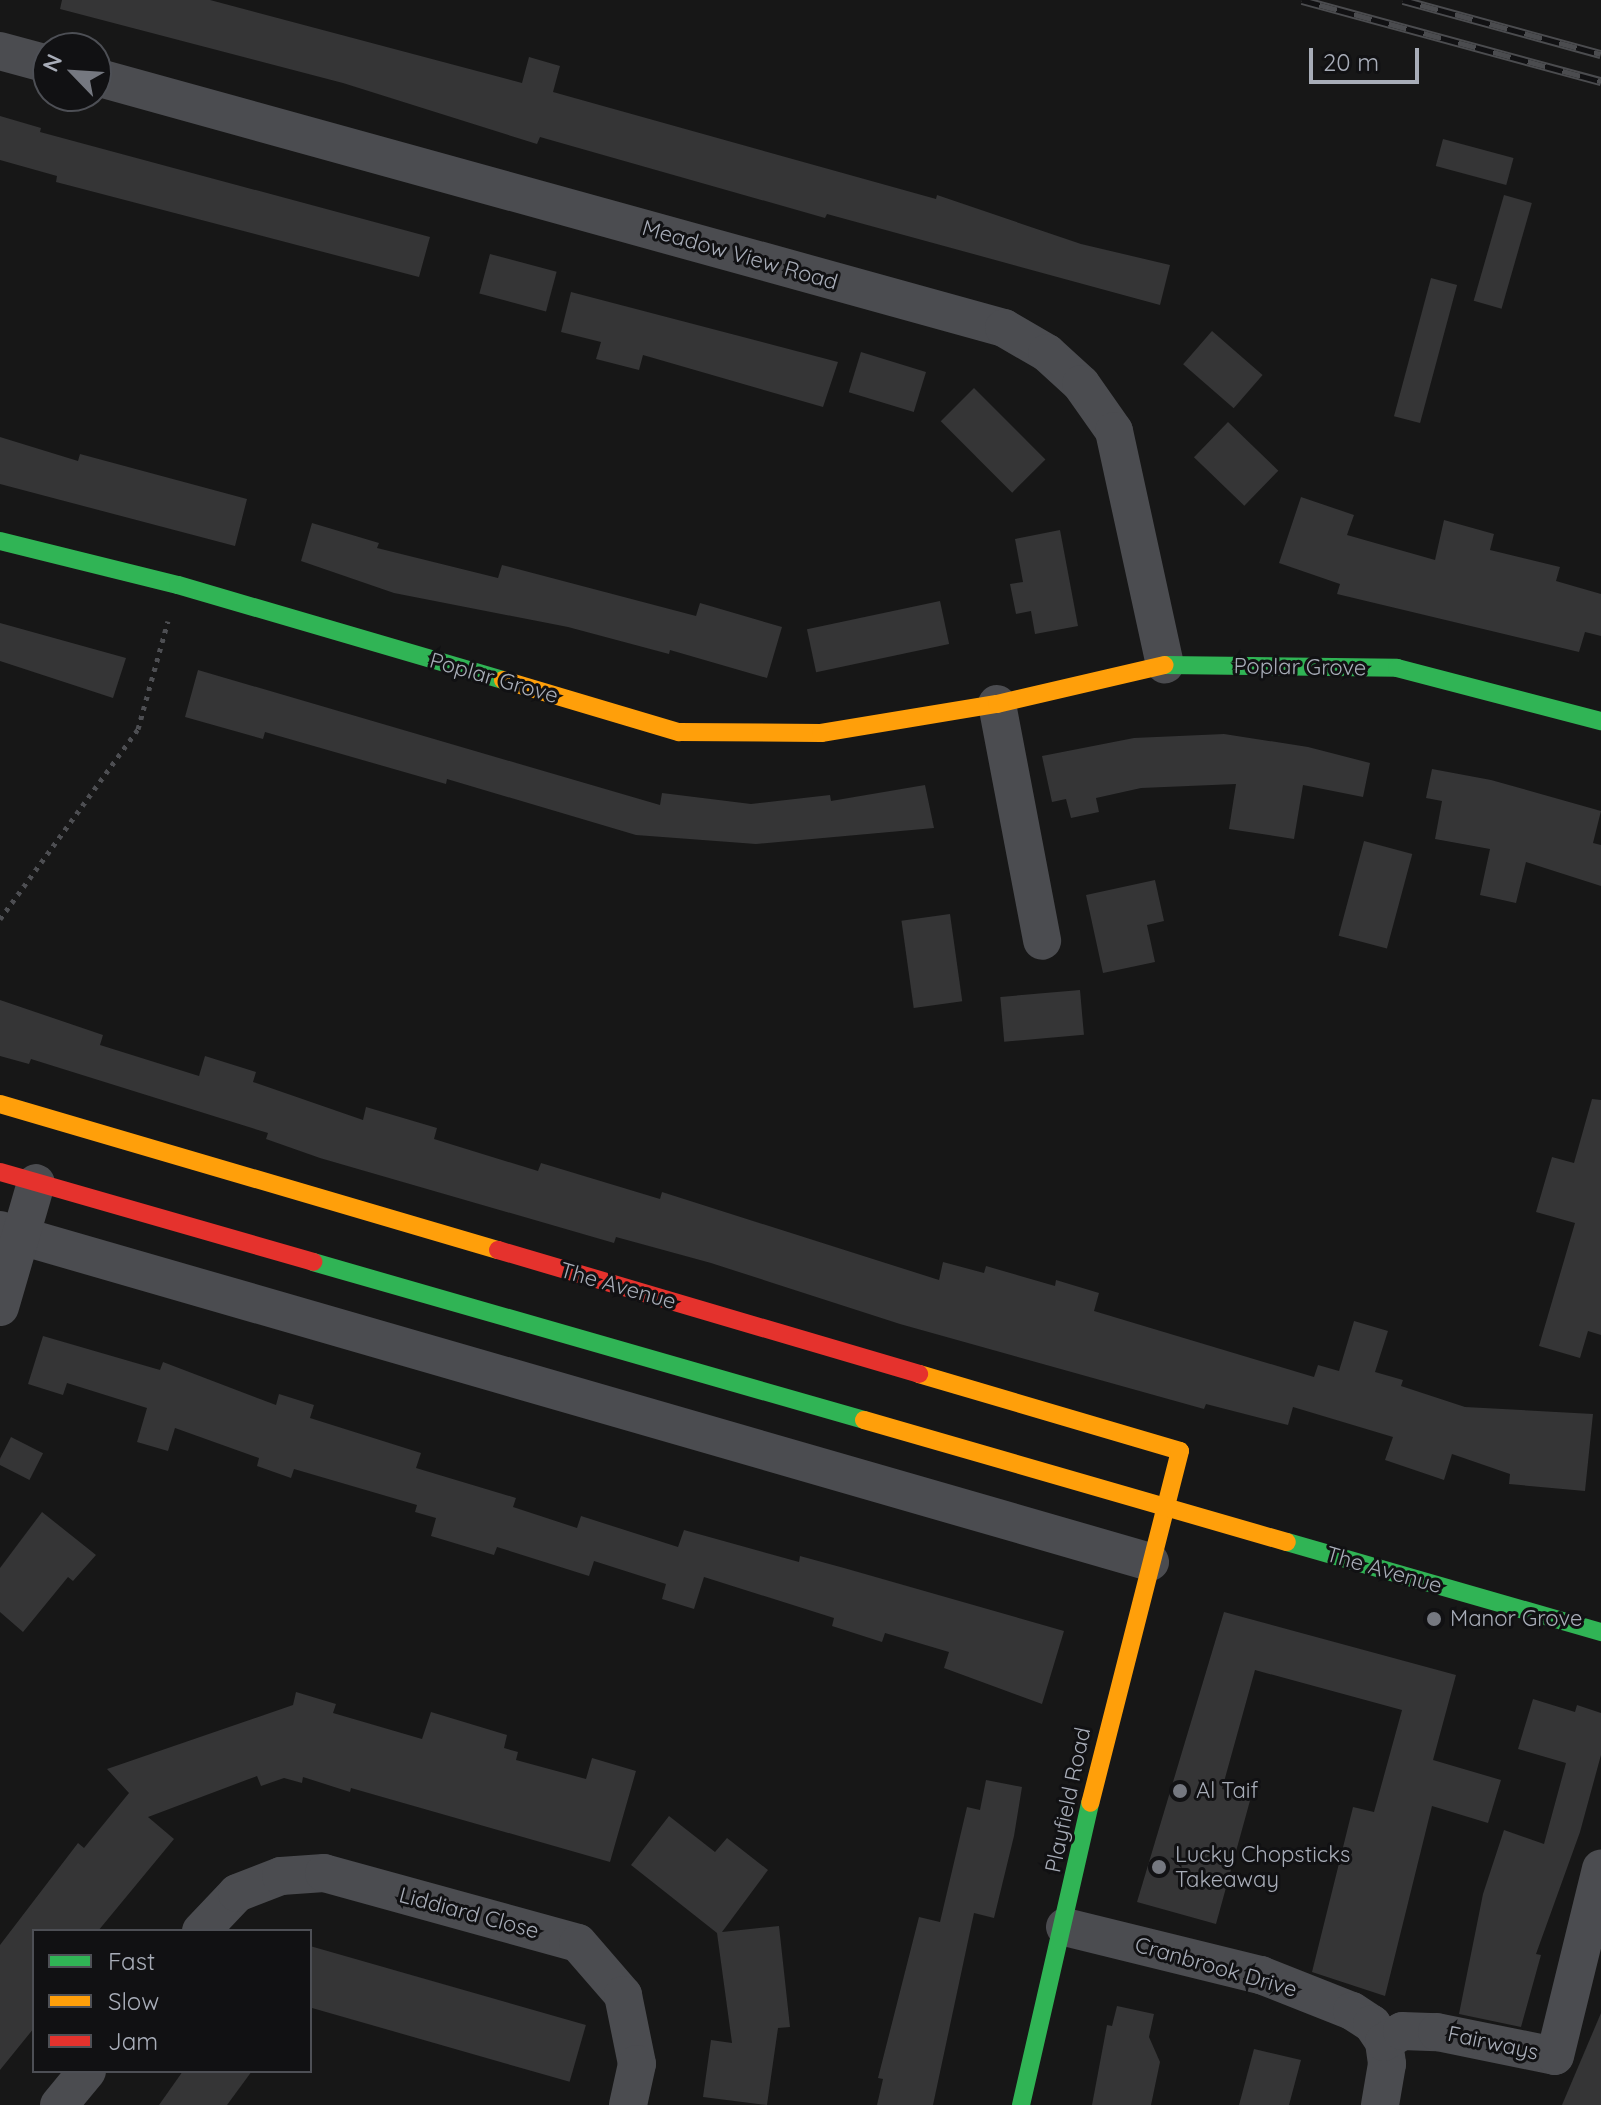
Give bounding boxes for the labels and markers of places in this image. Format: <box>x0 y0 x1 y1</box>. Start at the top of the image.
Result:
place label: Manor Grove <box>1450 1606 1582 1632</box>
marker: Manor Grove <box>1425 1610 1443 1628</box>
place label: Al Taif <box>1196 1778 1258 1804</box>
marker: Al Taif <box>1171 1782 1189 1800</box>
place label: Lucky Chopsticks Takeaway <box>1175 1841 1350 1892</box>
marker: Lucky Chopsticks Takeaway <box>1150 1858 1168 1876</box>

